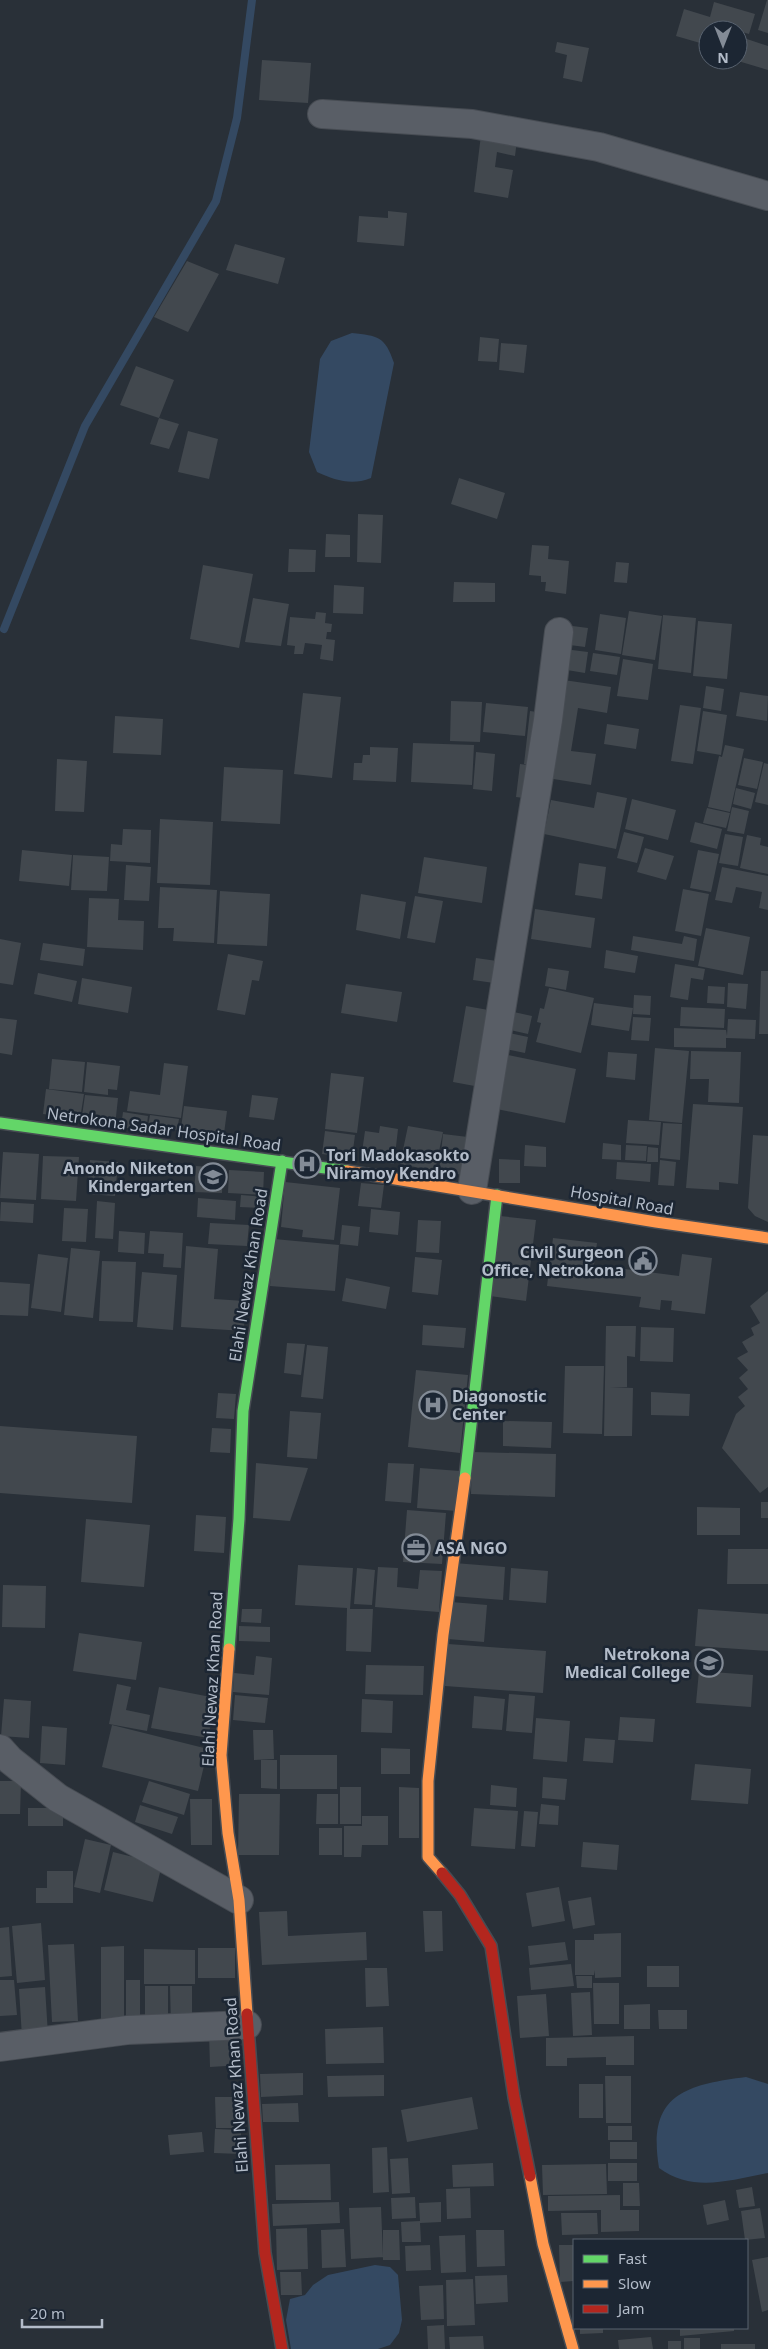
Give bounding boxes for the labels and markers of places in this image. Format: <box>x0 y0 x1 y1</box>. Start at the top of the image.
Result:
place label: Tori Madokasokto Niramoy Kendro <box>326 1144 469 1184</box>
hospital icon: Tori Madokasokto Niramoy Kendro <box>292 1149 322 1179</box>
place label: Anondo Niketon Kindergarten <box>63 1157 194 1197</box>
school or university icon: Anondo Niketon Kindergarten <box>198 1162 228 1192</box>
place label: Civil Surgeon Office, Netrokona <box>481 1241 624 1281</box>
public building icon: Civil Surgeon Office, Netrokona <box>628 1246 658 1276</box>
place label: Diagonostic Center <box>452 1385 547 1425</box>
hospital icon: Diagonostic Center <box>418 1390 448 1420</box>
office icon: ASA NGO <box>401 1533 431 1563</box>
place label: ASA NGO <box>435 1537 507 1559</box>
place label: Netrokona Medical College <box>565 1643 690 1683</box>
school or university icon: Netrokona Medical College <box>694 1648 724 1678</box>

